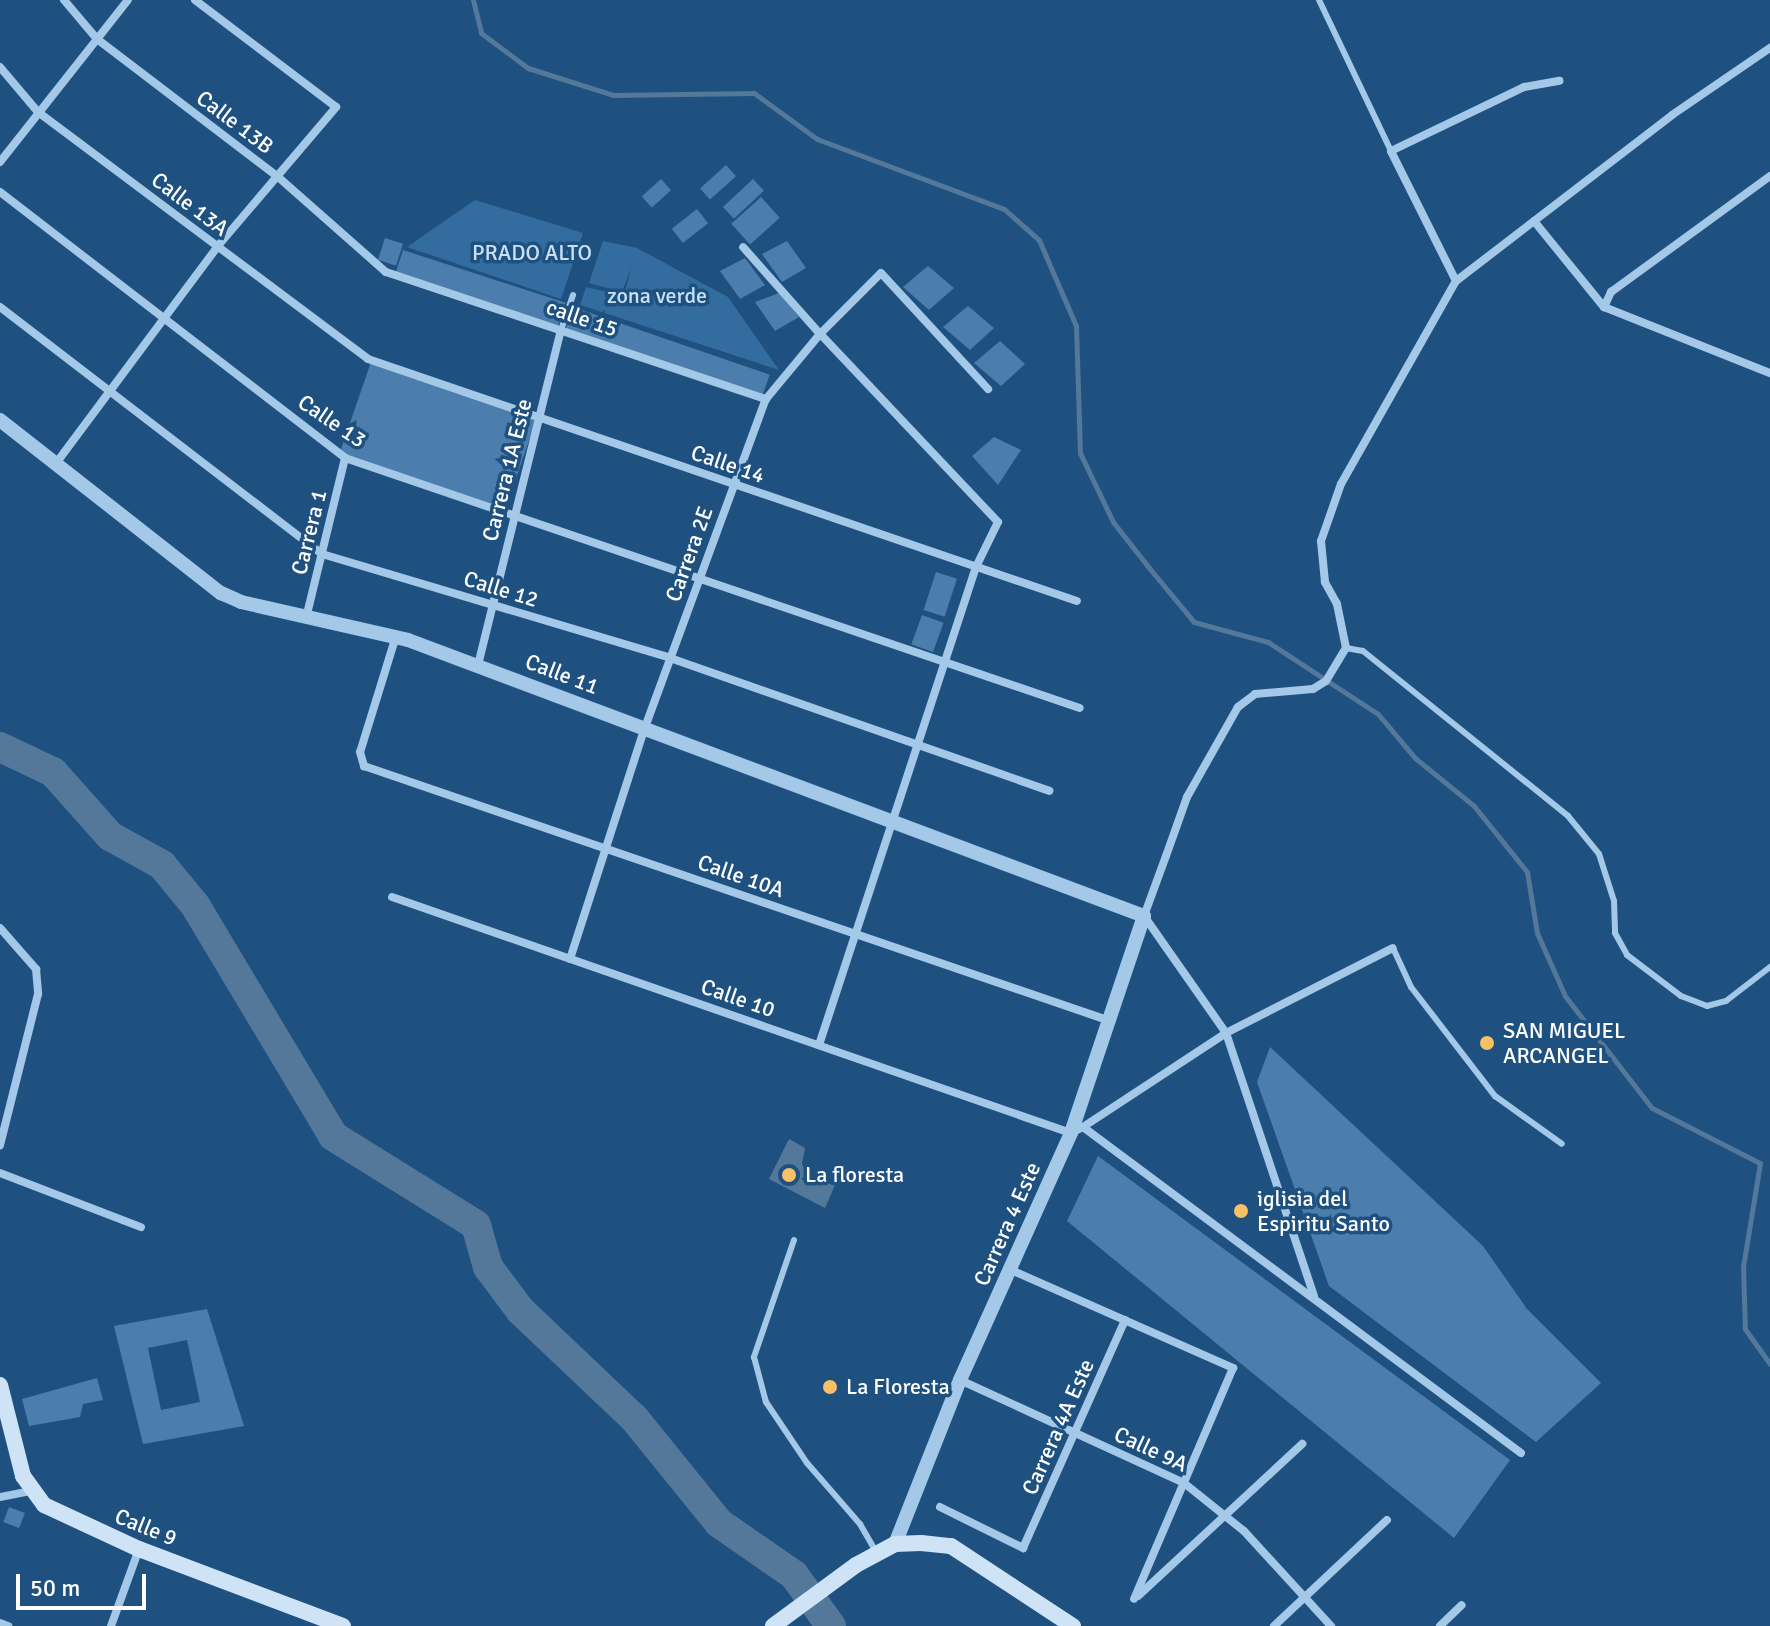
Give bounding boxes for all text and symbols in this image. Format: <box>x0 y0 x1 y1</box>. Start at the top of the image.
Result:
street label: Calle 13B <box>191 84 279 160</box>
street label: Calle 13A <box>146 166 234 242</box>
park label: PRADO ALTO <box>472 240 592 266</box>
park label: zona verde <box>607 283 707 309</box>
street label: calle 15 <box>543 294 621 342</box>
street label: Calle 13 <box>293 389 371 453</box>
street label: Carrera 1A Este <box>477 396 537 544</box>
street label: Calle 14 <box>688 439 768 489</box>
street label: Carrera 1 <box>286 487 332 577</box>
street label: Carrera 2E <box>660 503 718 605</box>
street label: Calle 12 <box>461 565 541 613</box>
street label: Calle 11 <box>522 648 602 700</box>
street label: Calle 10A <box>694 849 788 903</box>
street label: Calle 10 <box>698 973 778 1023</box>
place label: SAN MIGUEL ARCANGEL <box>1503 1017 1625 1068</box>
marker: SAN MIGUEL ARCANGEL <box>1478 1034 1496 1052</box>
street label: Carrera 4 Este <box>968 1158 1046 1290</box>
place label: La floresta <box>805 1162 904 1188</box>
marker: La floresta <box>780 1166 798 1184</box>
place label: iglisia del Espiritu Santo <box>1257 1185 1390 1236</box>
marker: iglisia del Espiritu Santo <box>1232 1202 1250 1220</box>
street label: Carrera 4A Este <box>1016 1355 1100 1499</box>
place label: La Floresta <box>846 1374 950 1400</box>
marker: La Floresta <box>821 1378 839 1396</box>
street label: Calle 9A <box>1110 1421 1192 1477</box>
street label: Calle 9 <box>111 1503 181 1551</box>
scale bar <box>20 1558 150 1608</box>
text: 50 m <box>30 1573 80 1603</box>

